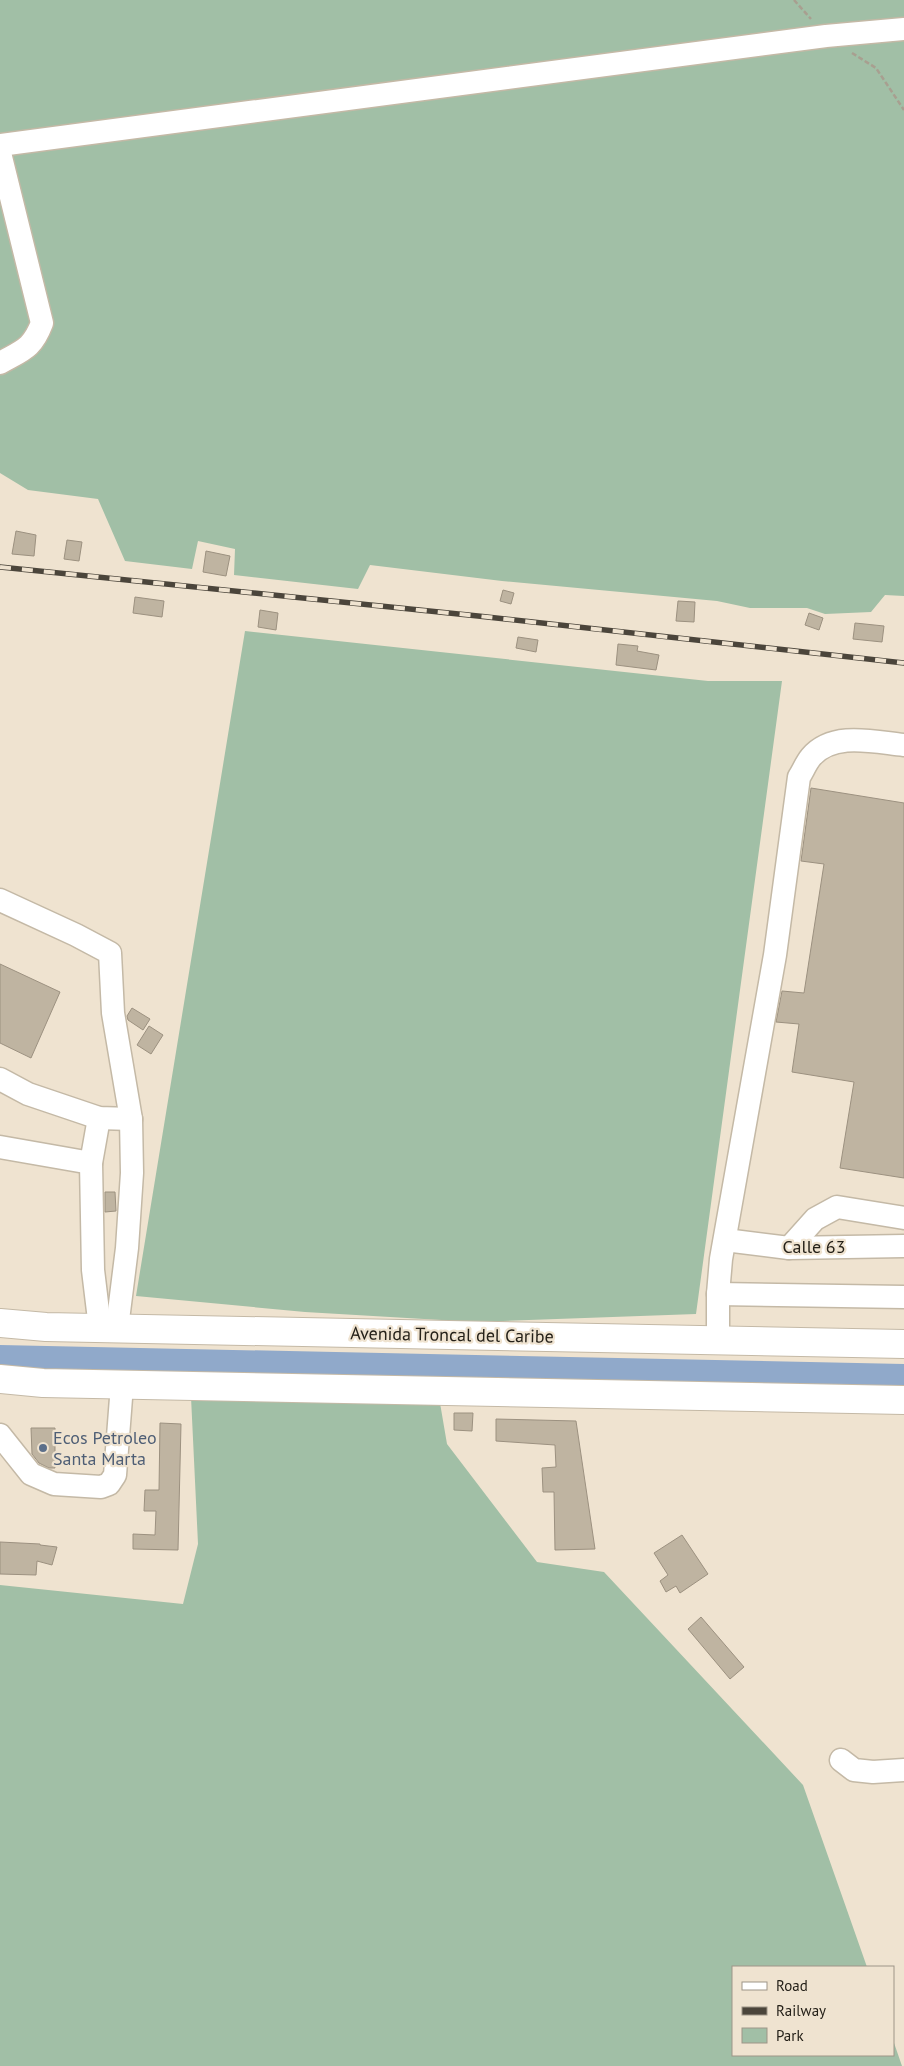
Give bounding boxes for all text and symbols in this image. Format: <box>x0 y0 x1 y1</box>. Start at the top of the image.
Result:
street label: Calle 63 <box>783 1235 845 1258</box>
street label: Avenida Troncal del Caribe <box>350 1321 554 1348</box>
place label: Ecos Petroleo Santa Marta <box>53 1426 157 1470</box>
marker: Ecos Petroleo Santa Marta <box>37 1442 49 1454</box>
legend <box>732 1966 894 2056</box>
text: Road <box>776 1976 808 1995</box>
text: Railway <box>776 2001 826 2020</box>
text: Park <box>776 2026 804 2045</box>

